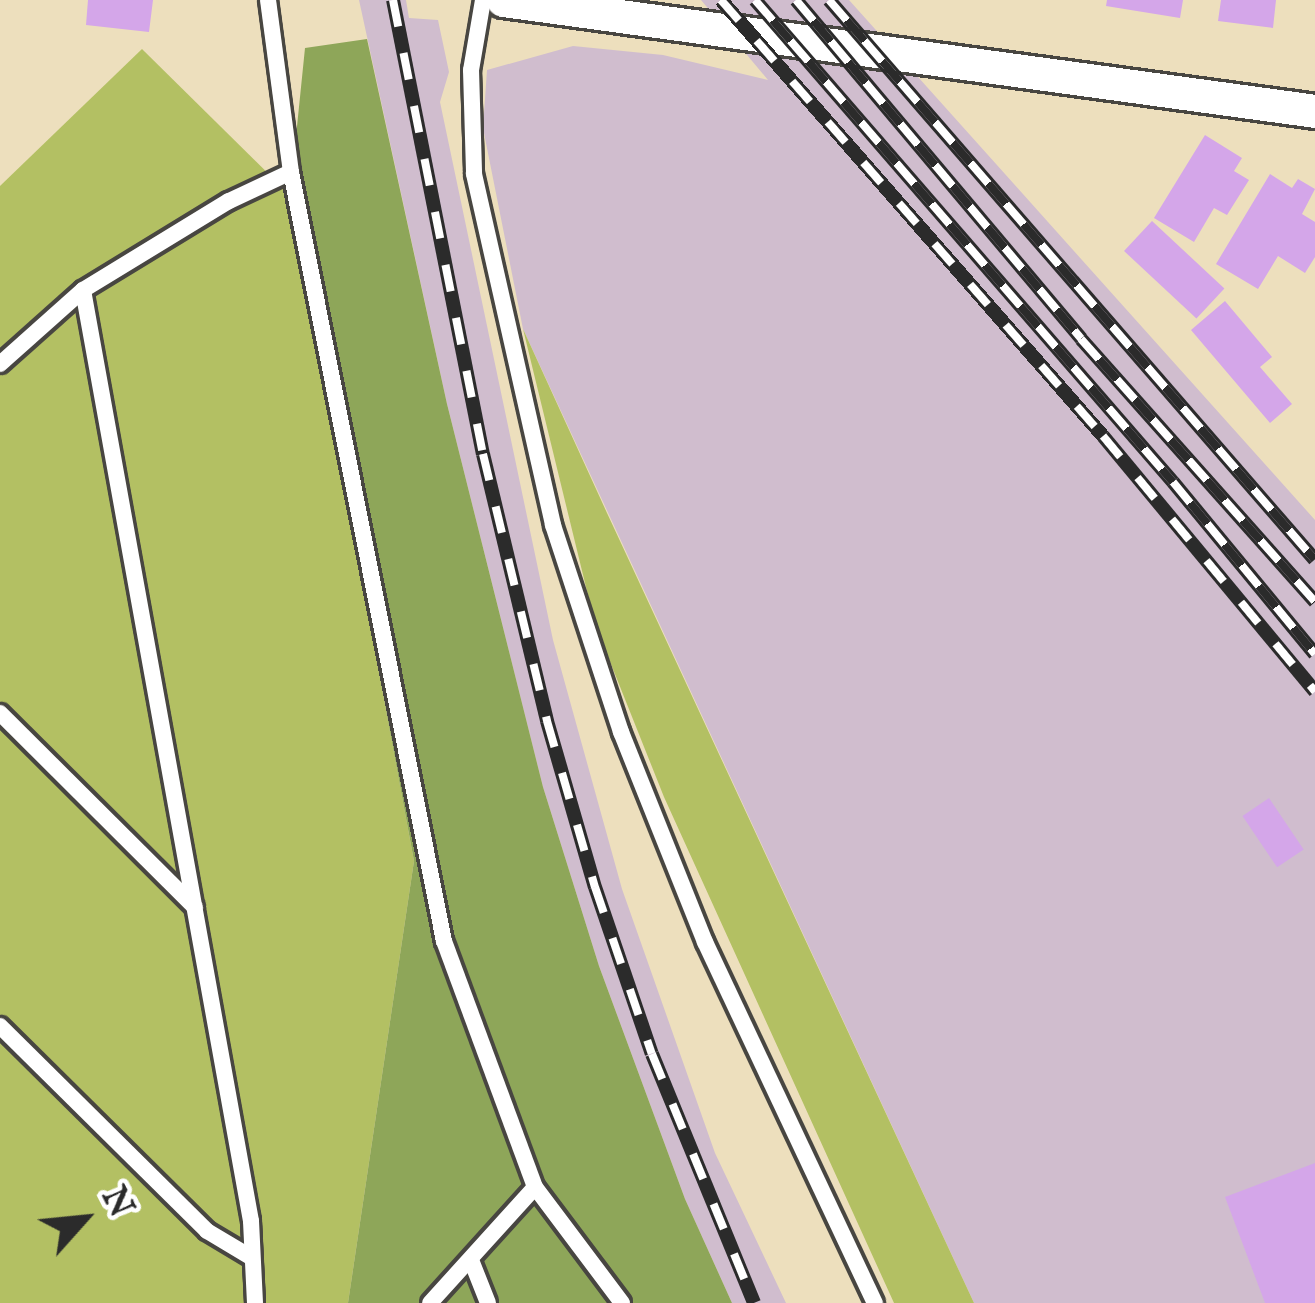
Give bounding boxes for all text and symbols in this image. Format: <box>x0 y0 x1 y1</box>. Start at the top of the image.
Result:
north arrow <box>24 1159 144 1279</box>
text: N <box>91 1180 141 1225</box>

